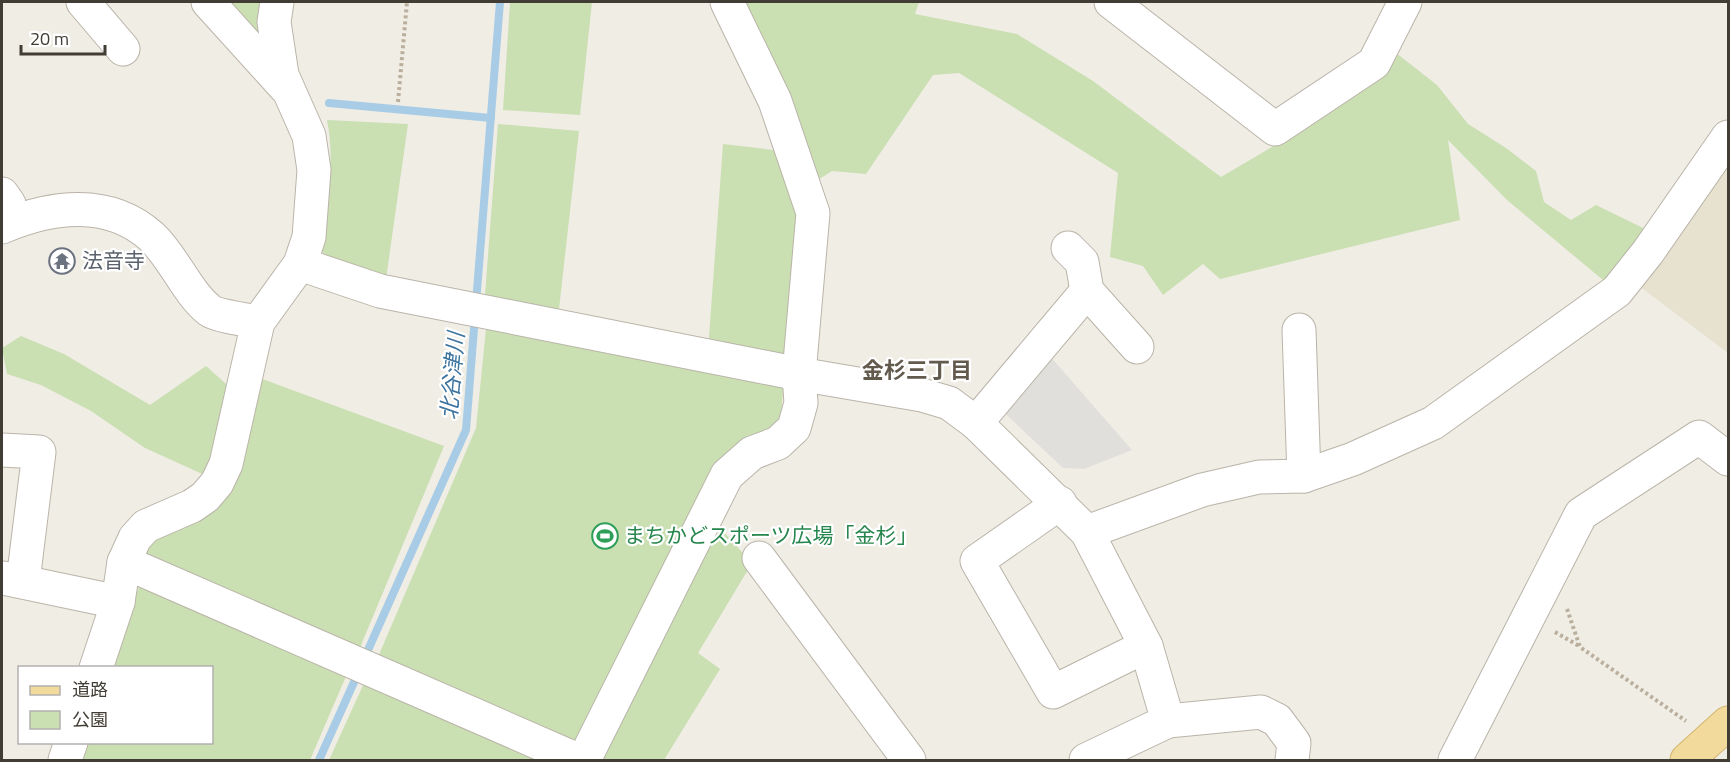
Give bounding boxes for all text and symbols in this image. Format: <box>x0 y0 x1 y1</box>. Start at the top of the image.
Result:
scale bar <box>21 18 105 56</box>
text: 20 m <box>30 25 69 52</box>
place label: 法音寺 <box>82 244 145 276</box>
temple icon: 法音寺 <box>47 246 77 276</box>
water label: 北谷津川 <box>431 329 473 421</box>
district label: 金杉三丁目 <box>862 353 972 387</box>
place label: まちかどスポーツ広場「金杉」 <box>624 519 918 551</box>
sports icon: まちかどスポーツ広場「金杉」 <box>590 521 620 551</box>
legend <box>18 666 213 744</box>
text: 道路 <box>72 676 108 703</box>
text: 公園 <box>72 706 108 733</box>

